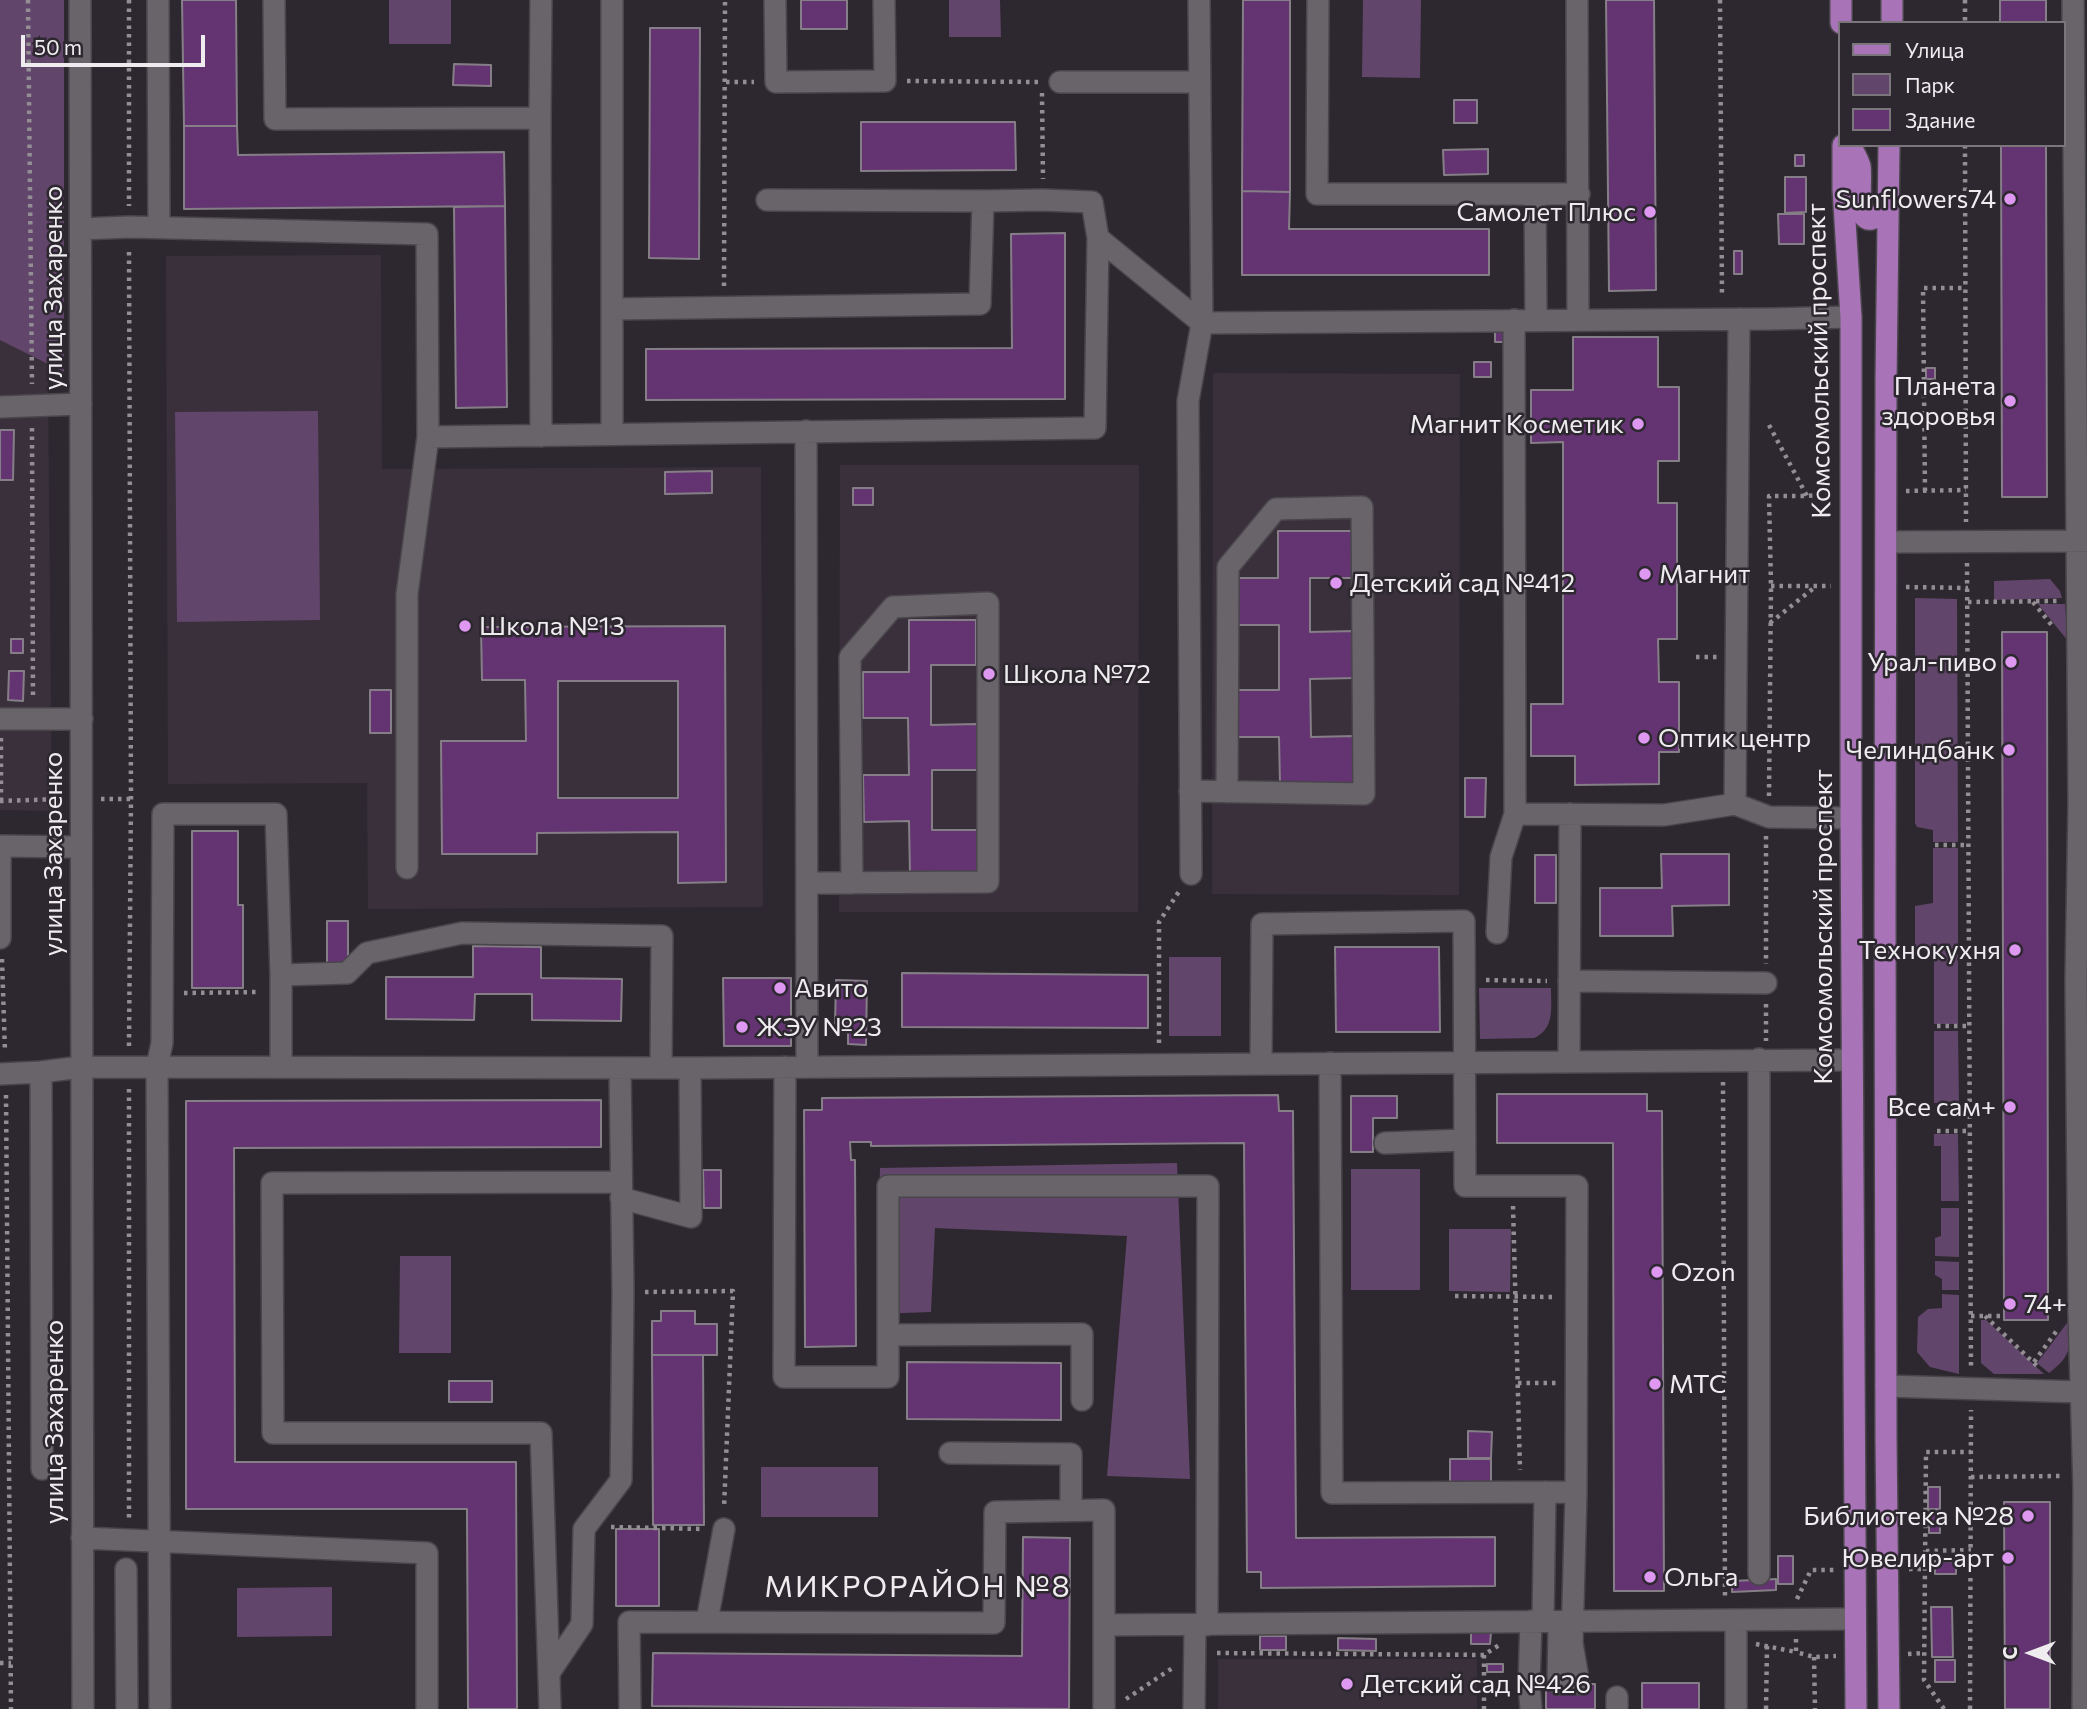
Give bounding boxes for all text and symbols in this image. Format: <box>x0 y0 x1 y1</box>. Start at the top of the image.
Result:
scale bar <box>24 21 208 65</box>
legend <box>1839 21 2066 147</box>
text: 50 m <box>34 34 82 59</box>
text: Улица <box>1905 37 1964 62</box>
text: Парк <box>1905 72 1955 97</box>
text: Здание <box>1905 107 1975 132</box>
place label: Sunflowers74 <box>1836 183 1996 215</box>
street label: улица Захаренко <box>37 186 69 390</box>
marker: Sunflowers74 <box>2002 191 2018 207</box>
place label: Самолет Плюс <box>1456 196 1636 228</box>
street label: Комсомольский проспект <box>1801 203 1837 519</box>
marker: Самолет Плюс <box>1642 204 1658 220</box>
place label: Планета здоровья <box>1881 370 1996 432</box>
marker: Планета здоровья <box>2002 393 2018 409</box>
place label: Магнит Косметик <box>1409 408 1624 440</box>
marker: Магнит Косметик <box>1630 416 1646 432</box>
place label: Магнит <box>1659 558 1750 590</box>
marker: Магнит <box>1637 566 1653 582</box>
place label: Детский сад №412 <box>1350 567 1575 599</box>
marker: Детский сад №412 <box>1328 575 1344 591</box>
place label: Школа №13 <box>479 610 625 642</box>
marker: Школа №13 <box>457 618 473 634</box>
place label: Урал-пиво <box>1867 646 1997 678</box>
marker: Урал-пиво <box>2003 654 2019 670</box>
place label: Школа №72 <box>1003 658 1151 690</box>
marker: Школа №72 <box>981 666 997 682</box>
place label: Оптик центр <box>1658 722 1811 754</box>
marker: Оптик центр <box>1636 730 1652 746</box>
place label: Челиндбанк <box>1846 734 1995 766</box>
marker: Челиндбанк <box>2001 742 2017 758</box>
street label: улица Захаренко <box>37 752 69 956</box>
street label: Комсомольский проспект <box>1807 769 1839 1085</box>
place label: Технокухня <box>1859 934 2001 966</box>
marker: Технокухня <box>2007 942 2023 958</box>
place label: Авито <box>794 972 868 1004</box>
marker: Авито <box>772 980 788 996</box>
place label: ЖЭУ №23 <box>756 1011 882 1043</box>
marker: ЖЭУ №23 <box>734 1019 750 1035</box>
place label: Все сам+ <box>1888 1091 1996 1123</box>
marker: Все сам+ <box>2002 1099 2018 1115</box>
place label: Ozon <box>1671 1256 1736 1288</box>
marker: Ozon <box>1649 1264 1665 1280</box>
place label: 74+ <box>2024 1288 2067 1320</box>
marker: 74+ <box>2002 1296 2018 1312</box>
street label: улица Захаренко <box>38 1320 70 1524</box>
place label: МТС <box>1669 1368 1727 1400</box>
marker: МТС <box>1647 1376 1663 1392</box>
place label: Библиотека №28 <box>1803 1500 2014 1532</box>
marker: Библиотека №28 <box>2020 1508 2036 1524</box>
place label: Ювелир-арт <box>1841 1542 1994 1574</box>
marker: Ювелир-арт <box>2000 1550 2016 1566</box>
place label: Ольга <box>1664 1561 1738 1593</box>
district label: МИКРОРАЙОН №8 <box>766 1569 1070 1605</box>
marker: Ольга <box>1642 1569 1658 1585</box>
north arrow <box>1996 1618 2066 1688</box>
text: С <box>1998 1647 2021 1660</box>
place label: Детский сад №426 <box>1361 1668 1591 1700</box>
marker: Детский сад №426 <box>1339 1676 1355 1692</box>

